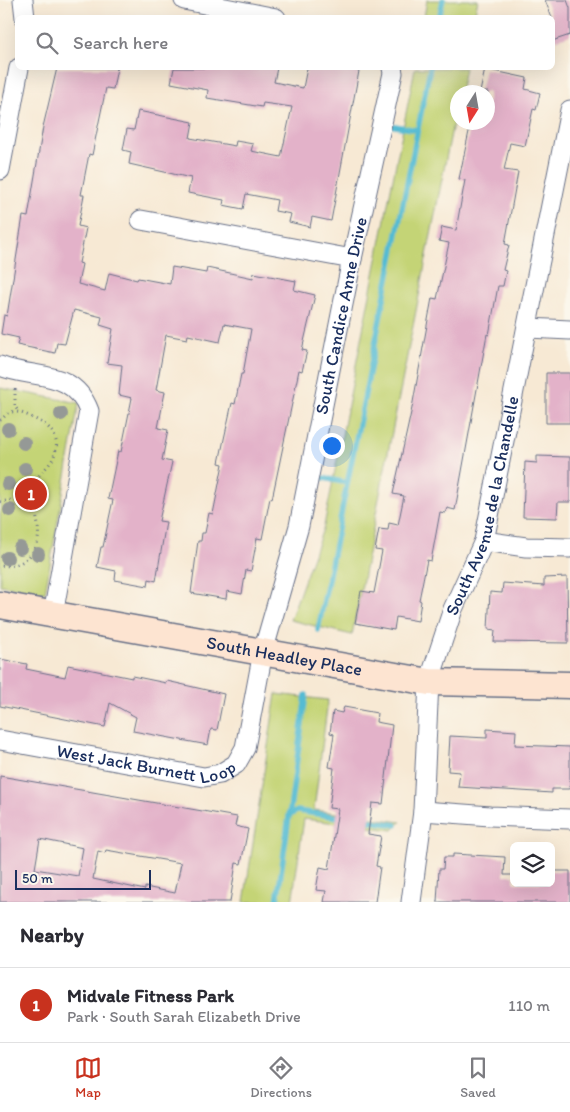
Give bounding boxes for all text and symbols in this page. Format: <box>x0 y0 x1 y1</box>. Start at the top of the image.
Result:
search box <box>15 15 555 70</box>
icon: search <box>33 29 61 57</box>
text: Search here <box>73 31 168 54</box>
north arrow <box>450 85 495 130</box>
street label: South Candice Anne Drive <box>310 215 372 416</box>
street label: South Avenue de la Chandelle <box>441 394 524 618</box>
your location <box>319 433 345 459</box>
pin: 1 <box>15 475 47 513</box>
street label: South Headley Place <box>205 631 364 681</box>
street label: West Jack Burnett Loop <box>55 739 240 789</box>
map controls <box>510 842 555 887</box>
button: layers <box>510 842 555 887</box>
scale bar <box>15 867 151 890</box>
text: 50 m <box>22 870 53 887</box>
text: Nearby <box>20 922 84 947</box>
text: Midvale Fitness Park <box>67 984 234 1007</box>
text: 1 <box>32 996 40 1015</box>
text: 110 m <box>508 996 550 1015</box>
text: Park · South Sarah Elizabeth Drive <box>67 1007 301 1026</box>
tab: Map <box>74 1054 102 1101</box>
tab: Directions <box>250 1054 312 1101</box>
tab: Saved <box>460 1054 496 1101</box>

